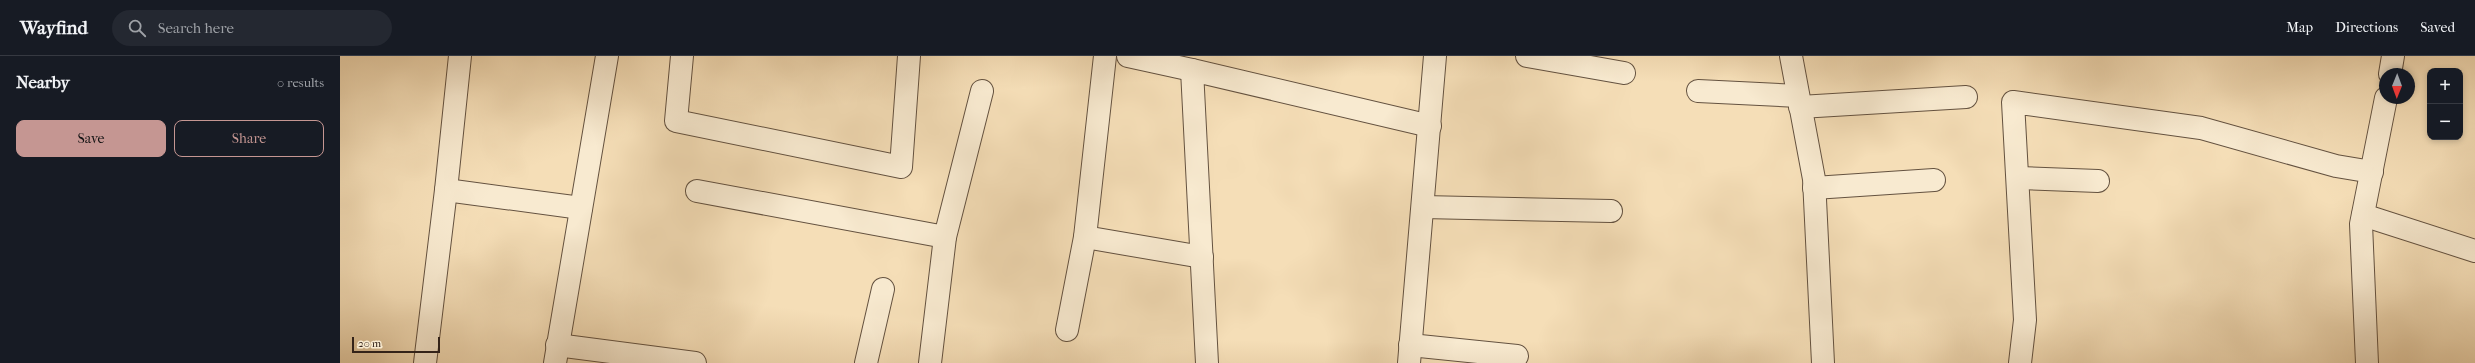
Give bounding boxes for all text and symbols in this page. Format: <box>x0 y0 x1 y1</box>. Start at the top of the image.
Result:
search box <box>112 10 392 46</box>
text: Wayfind <box>20 17 88 39</box>
icon: search <box>126 17 148 39</box>
text: Search here <box>158 19 234 37</box>
text: Map <box>2286 19 2313 36</box>
text: Directions <box>2335 19 2398 36</box>
text: Saved <box>2420 19 2455 36</box>
north arrow <box>2379 68 2415 104</box>
map controls <box>2427 68 2463 140</box>
button: + <box>2427 68 2463 104</box>
text: Nearby <box>16 72 70 92</box>
text: 0 results <box>277 75 324 90</box>
button: − <box>2427 104 2463 140</box>
button: Save <box>16 120 166 157</box>
button: Share <box>174 120 324 157</box>
scale bar <box>352 335 440 354</box>
text: 20 m <box>358 337 381 350</box>

